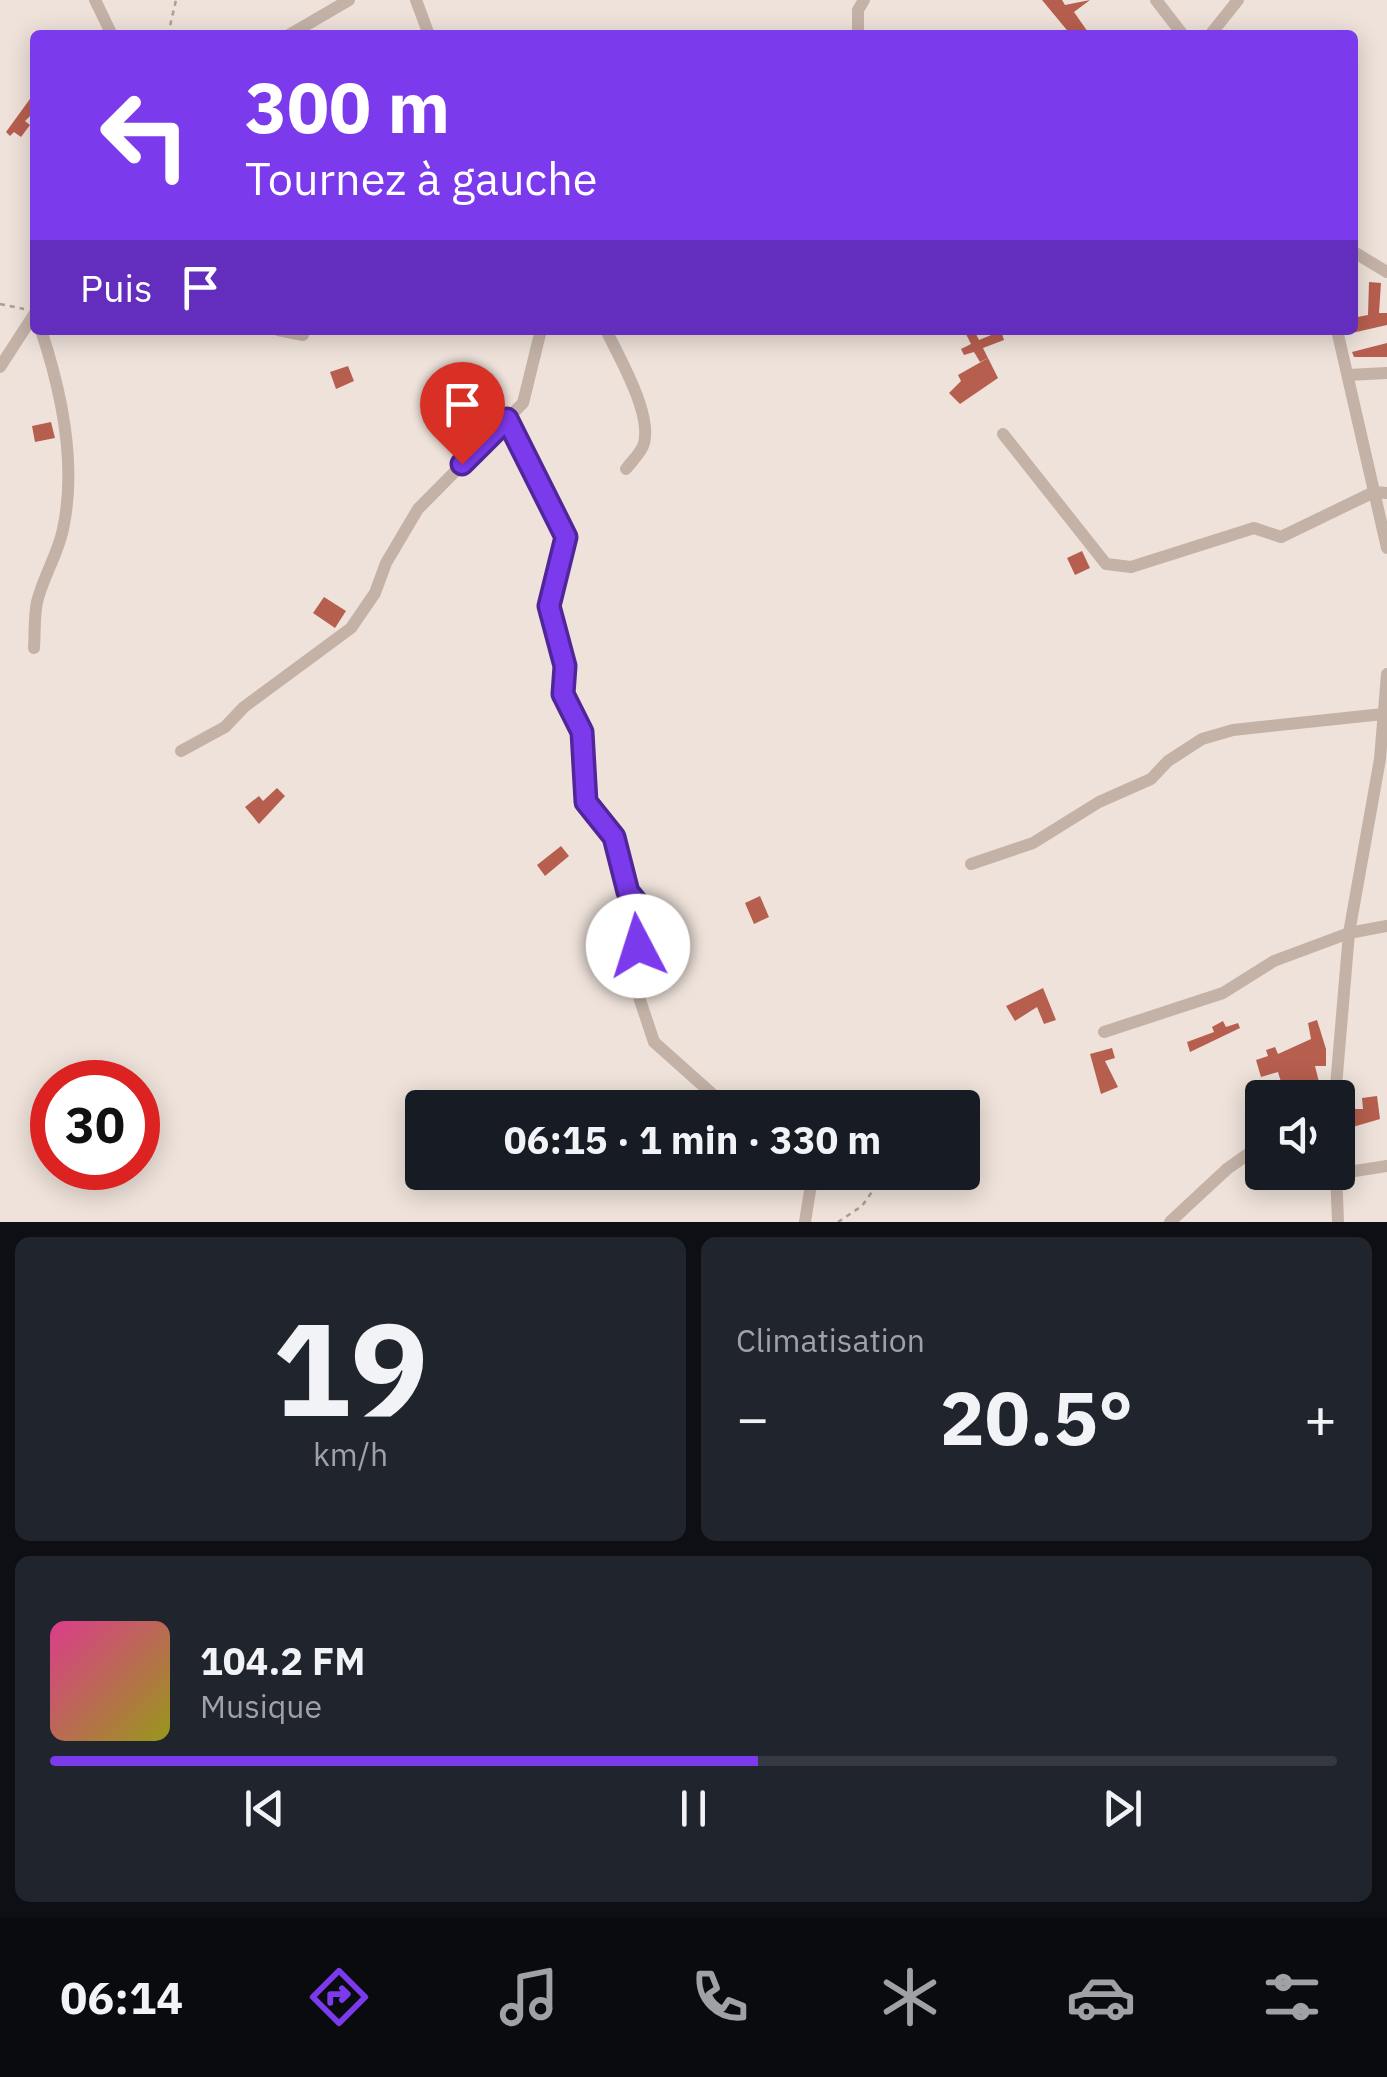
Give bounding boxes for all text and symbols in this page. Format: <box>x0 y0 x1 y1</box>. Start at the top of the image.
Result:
text: 300 m <box>245 61 450 152</box>
icon: left <box>80 70 210 200</box>
text: Tournez à gauche <box>245 149 597 207</box>
icon: arrive <box>173 260 228 315</box>
text: Puis <box>80 263 153 312</box>
pin <box>420 362 505 465</box>
icon: arrive <box>435 377 490 432</box>
position arrow <box>586 894 690 998</box>
speed limit sign: 30 <box>30 1060 160 1190</box>
map controls <box>1245 1080 1355 1190</box>
button: sound <box>1245 1080 1355 1190</box>
text: 06:15 · 1 min · 330 m <box>504 1115 881 1164</box>
text: 19 <box>272 1283 429 1452</box>
text: Climatisation <box>736 1319 925 1361</box>
text: 20.5° <box>940 1368 1133 1466</box>
text: − <box>736 1382 769 1453</box>
text: + <box>1304 1382 1337 1453</box>
text: km/h <box>313 1433 388 1475</box>
text: 104.2 FM <box>200 1636 365 1685</box>
text: Musique <box>200 1685 322 1727</box>
icon: previous <box>237 1781 292 1836</box>
icon: pause <box>666 1781 721 1836</box>
icon: next <box>1095 1781 1150 1836</box>
icon: directions <box>304 1962 374 2032</box>
icon: music <box>494 1962 564 2032</box>
icon: phone <box>685 1962 755 2032</box>
icon: climate <box>875 1962 945 2032</box>
icon: car <box>1066 1962 1136 2032</box>
icon: filters <box>1257 1962 1327 2032</box>
text: 06:14 <box>60 1968 183 2026</box>

